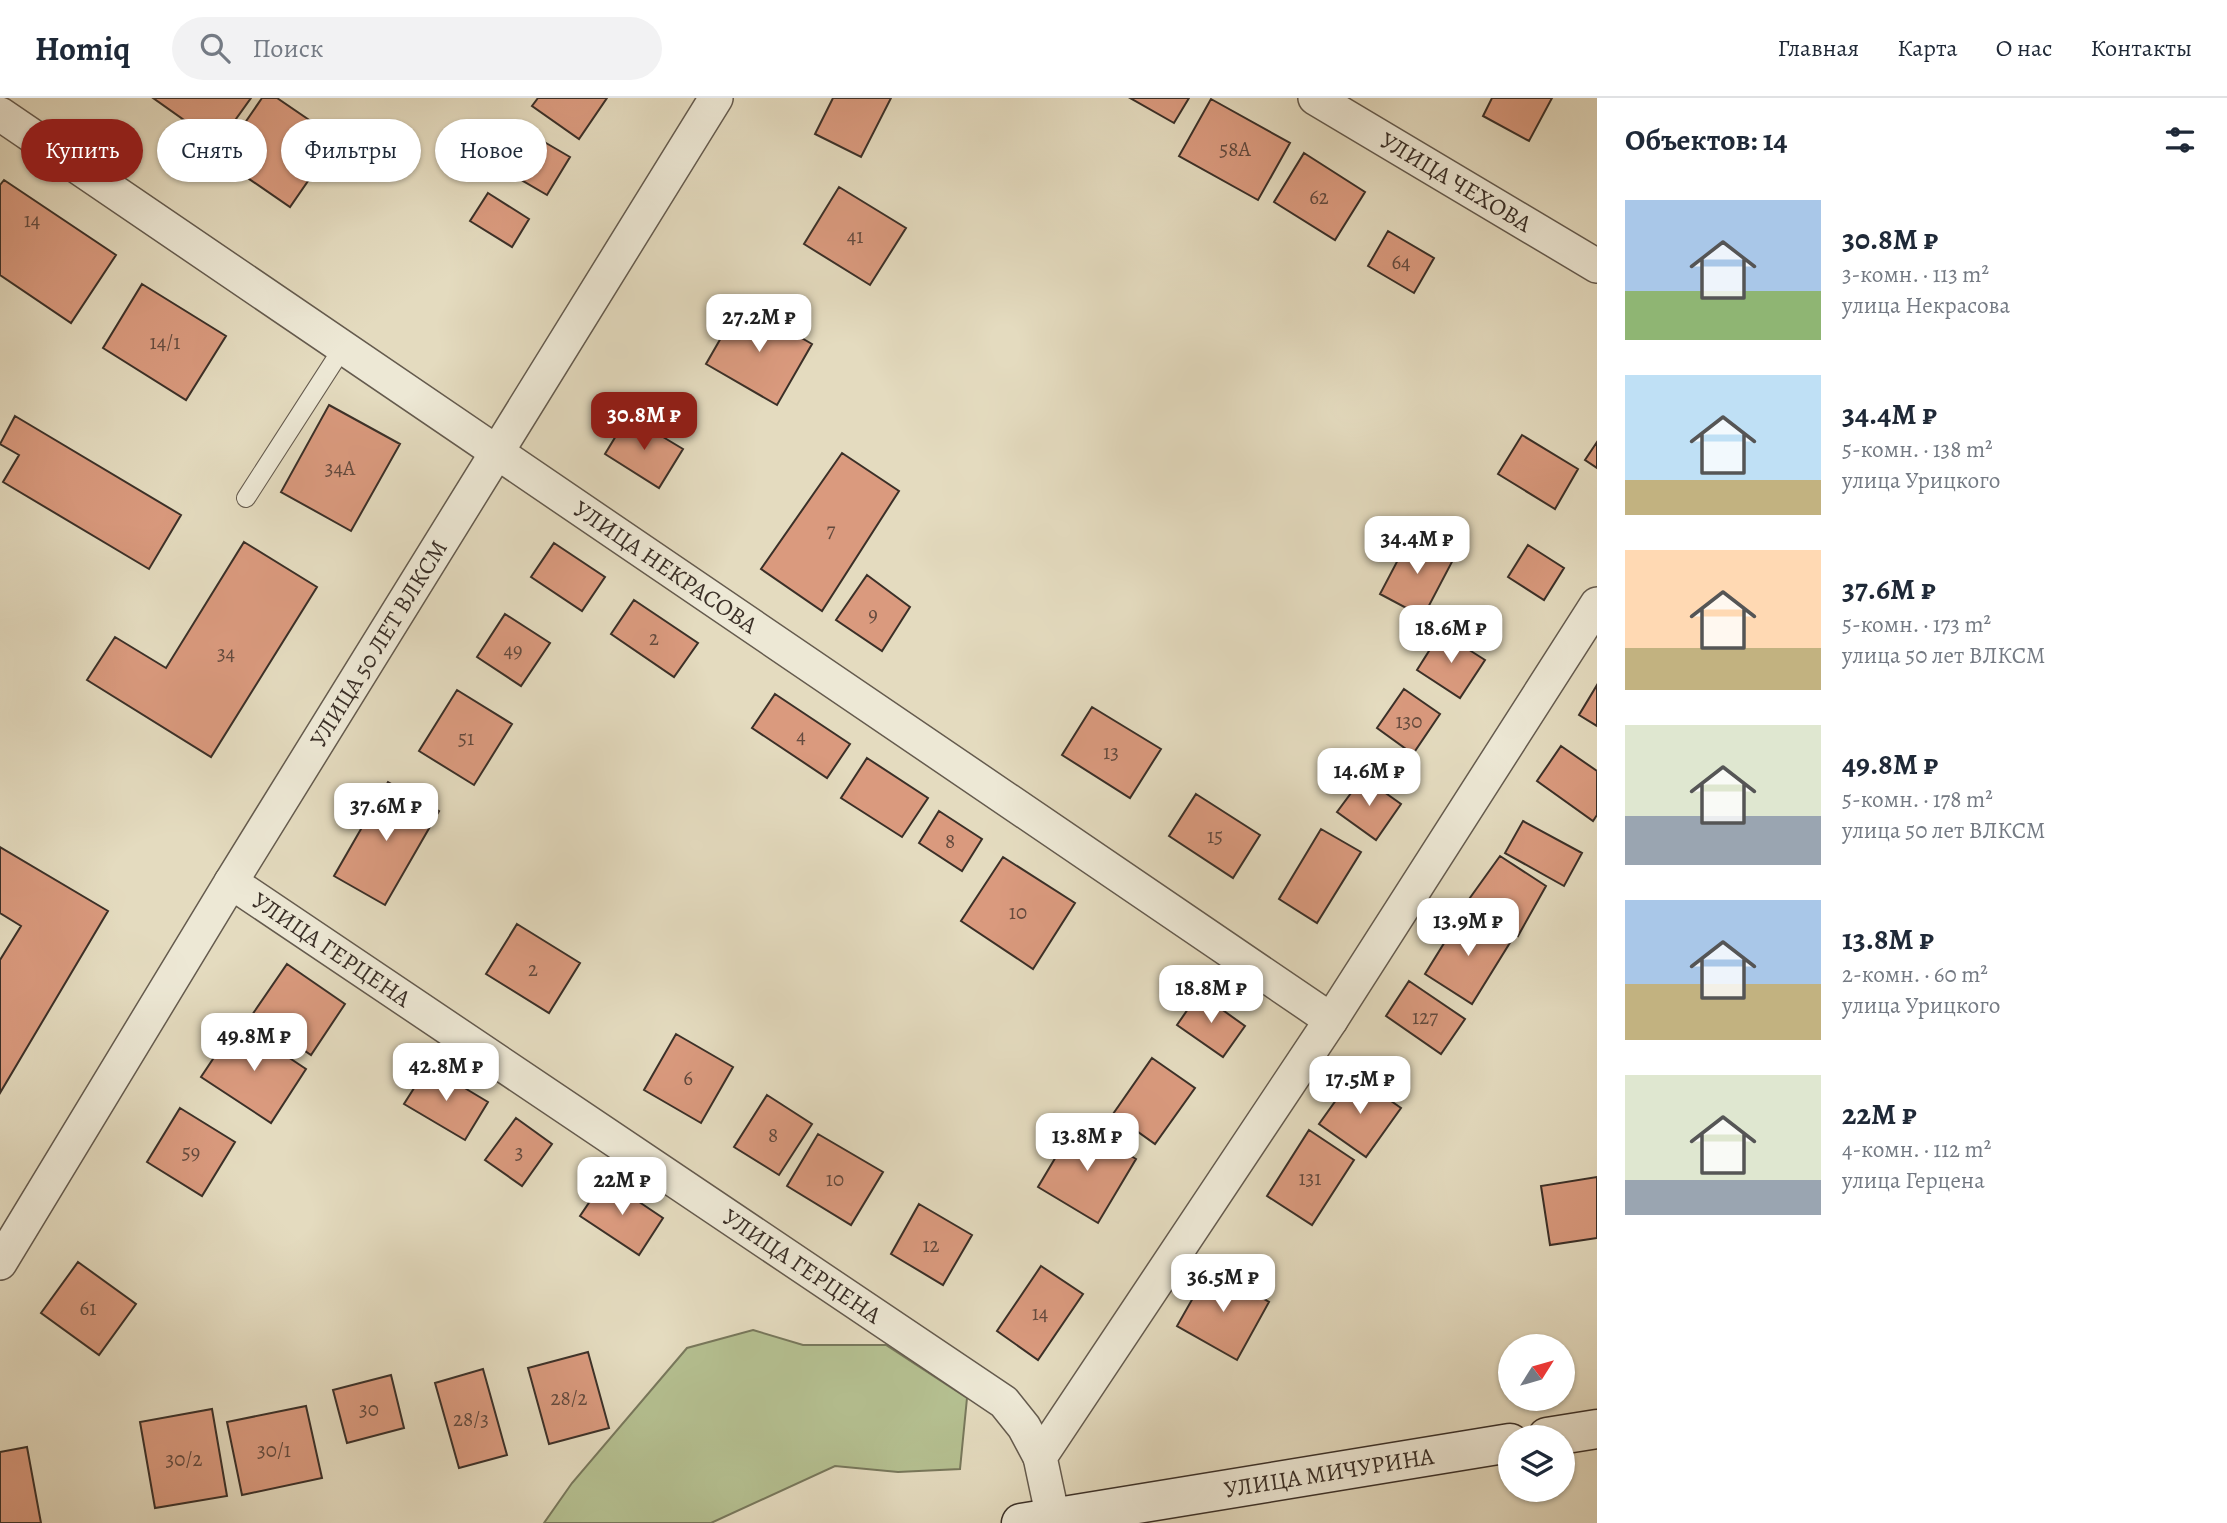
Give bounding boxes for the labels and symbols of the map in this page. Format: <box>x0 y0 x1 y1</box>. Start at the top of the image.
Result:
street label: УЛИЦА ЧЕХОВА <box>1374 124 1539 240</box>
house number: 58А <box>1219 135 1251 163</box>
house number: 62 <box>1309 183 1329 211</box>
house number: 14 <box>24 206 40 234</box>
house number: 41 <box>847 222 863 250</box>
house number: 64 <box>1391 248 1411 276</box>
pin: 27.2M ₽ <box>694 294 824 354</box>
house number: 14/1 <box>150 328 180 356</box>
pin: 30.8M ₽ <box>579 392 709 452</box>
house number: 34А <box>325 454 356 482</box>
street label: УЛИЦА НЕКРАСОВА <box>567 493 765 642</box>
house number: 7 <box>827 516 836 544</box>
pin: 34.4M ₽ <box>1352 517 1482 576</box>
street label: УЛИЦА 50 ЛЕТ ВЛКСМ <box>302 534 455 753</box>
house number: 9 <box>868 600 878 628</box>
pin: 18.6M ₽ <box>1386 606 1516 665</box>
house number: 2 <box>649 624 659 652</box>
house number: 49 <box>503 636 523 664</box>
house number: 34 <box>217 639 235 667</box>
house number: 130 <box>1395 707 1423 735</box>
house number: 4 <box>796 722 806 750</box>
house number: 51 <box>458 724 474 752</box>
house number: 13 <box>1103 738 1119 766</box>
pin: 14.6M ₽ <box>1304 748 1434 808</box>
pin: 37.6M ₽ <box>321 784 451 843</box>
house number: 15 <box>1207 822 1223 850</box>
house number: 8 <box>945 827 955 855</box>
street label: УЛИЦА ГЕРЦЕНА <box>246 885 418 1015</box>
house number: 10 <box>1009 898 1027 926</box>
pin: 13.9M ₽ <box>1403 898 1533 958</box>
house number: 2 <box>528 955 538 983</box>
pin: 18.8M ₽ <box>1146 965 1276 1025</box>
house number: 127 <box>1412 1003 1438 1031</box>
pin: 49.8M ₽ <box>189 1014 319 1073</box>
pin: 42.8M ₽ <box>381 1044 511 1103</box>
pin: 17.5M ₽ <box>1295 1056 1425 1116</box>
house number: 6 <box>683 1064 693 1092</box>
pin: 13.8M ₽ <box>1022 1114 1152 1173</box>
house number: 8 <box>768 1121 778 1149</box>
house number: 59 <box>182 1138 200 1166</box>
house number: 3 <box>515 1138 523 1166</box>
pin: 22M ₽ <box>573 1158 671 1217</box>
house number: 131 <box>1298 1164 1322 1192</box>
house number: 10 <box>826 1165 844 1193</box>
street label: УЛИЦА ГЕРЦЕНА <box>716 1201 888 1331</box>
house number: 12 <box>922 1231 940 1259</box>
pin: 36.5M ₽ <box>1158 1254 1288 1314</box>
house number: 61 <box>80 1294 96 1322</box>
house number: 14 <box>1032 1299 1048 1327</box>
north arrow <box>1498 1334 1575 1410</box>
house number: 28/2 <box>550 1384 588 1412</box>
house number: 30 <box>359 1395 379 1423</box>
house number: 28/3 <box>453 1405 489 1433</box>
house number: 30/1 <box>257 1436 291 1464</box>
street label: УЛИЦА МИЧУРИНА <box>1222 1440 1437 1506</box>
house number: 30/2 <box>166 1445 202 1473</box>

